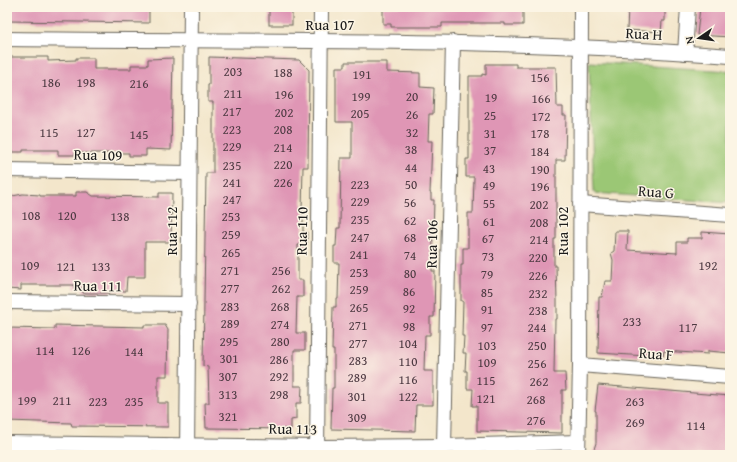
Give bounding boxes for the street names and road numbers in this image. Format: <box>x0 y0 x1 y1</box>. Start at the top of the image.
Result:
street label: Rua 107 <box>306 14 354 35</box>
street label: Rua H <box>625 22 663 45</box>
street label: Rua 109 <box>73 144 123 165</box>
street label: Rua G <box>637 180 675 203</box>
street label: Rua 110 <box>291 206 312 256</box>
street label: Rua 112 <box>161 207 182 255</box>
street label: Rua 102 <box>552 207 573 255</box>
street label: Rua 106 <box>421 219 442 269</box>
street label: Rua 111 <box>73 275 123 296</box>
street label: Rua F <box>638 342 674 365</box>
street label: Rua 113 <box>268 418 318 439</box>

